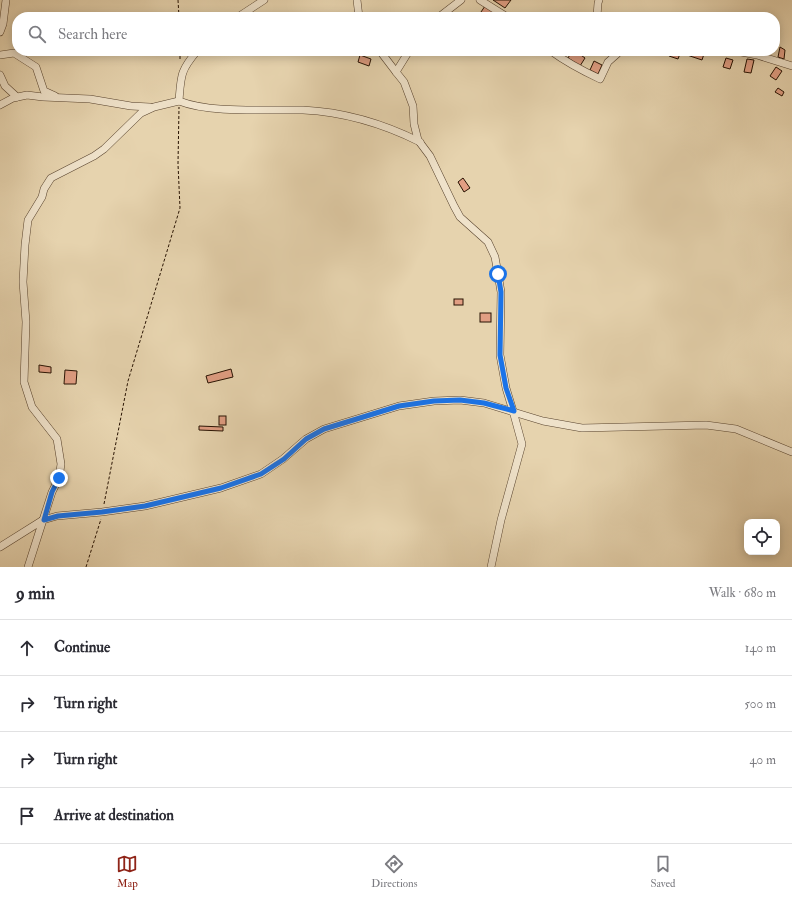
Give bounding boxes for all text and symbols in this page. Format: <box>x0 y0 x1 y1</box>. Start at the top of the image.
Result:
search box <box>12 12 780 56</box>
icon: search <box>26 23 48 45</box>
text: Search here <box>58 25 127 44</box>
route start <box>489 265 507 283</box>
route end <box>50 469 68 487</box>
map controls <box>744 519 780 555</box>
button: locate <box>744 519 780 555</box>
text: 9 min <box>16 583 55 604</box>
text: Walk · 680 m <box>709 585 776 601</box>
icon: ahead <box>16 637 38 659</box>
text: Continue <box>54 638 110 657</box>
text: 140 m <box>745 640 776 656</box>
icon: right <box>16 693 38 715</box>
text: Turn right <box>54 694 117 713</box>
text: 500 m <box>744 696 776 712</box>
icon: right <box>16 749 38 771</box>
text: Turn right <box>54 750 117 769</box>
text: 40 m <box>750 752 776 768</box>
icon: arrive <box>16 805 38 827</box>
text: Arrive at destination <box>54 806 174 825</box>
tab: Map <box>116 853 138 890</box>
tab: Directions <box>371 853 418 890</box>
tab: Saved <box>650 853 676 890</box>

